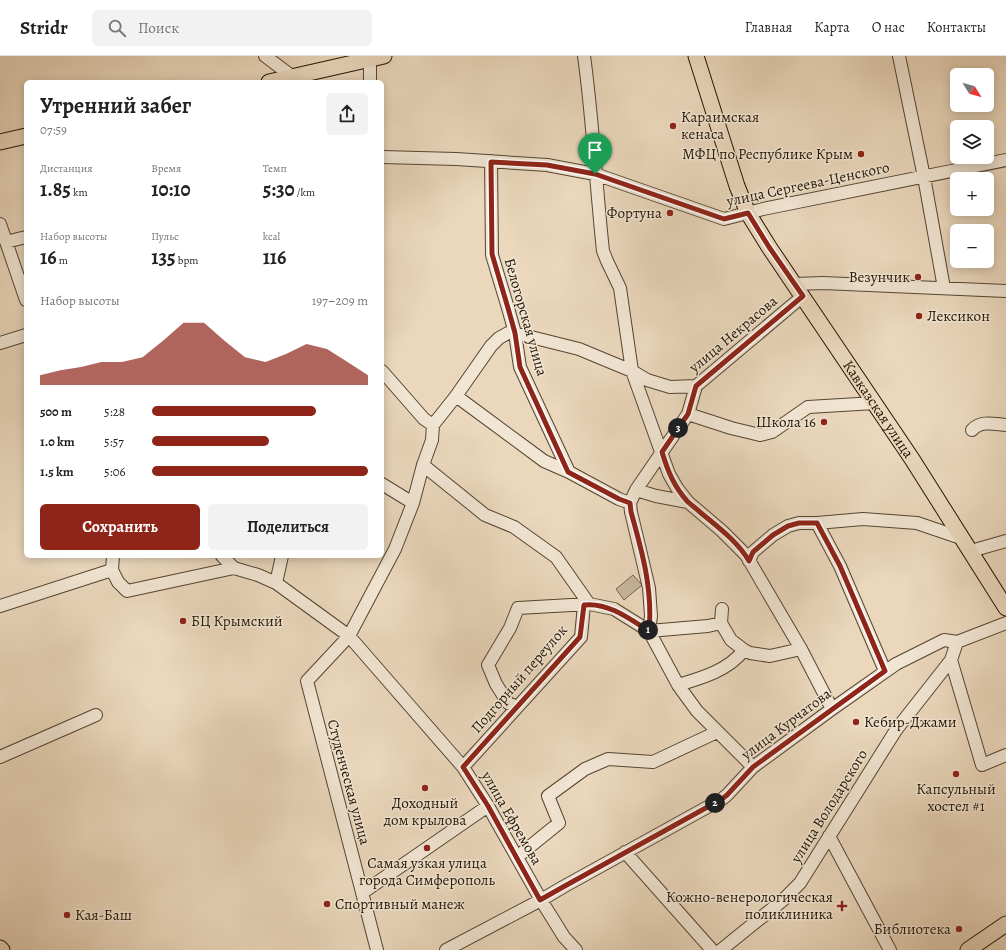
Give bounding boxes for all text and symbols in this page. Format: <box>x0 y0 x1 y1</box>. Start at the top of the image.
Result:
search box <box>92 10 372 46</box>
text: Stridr <box>20 15 68 41</box>
icon: search <box>106 17 128 39</box>
text: Поиск <box>138 18 179 38</box>
text: Главная <box>745 18 792 37</box>
text: Карта <box>814 18 850 37</box>
text: О нас <box>872 18 905 37</box>
text: Контакты <box>927 18 986 37</box>
north arrow <box>950 68 994 112</box>
map controls <box>950 68 994 268</box>
text: Утренний забег <box>40 91 191 121</box>
button: share <box>326 93 368 135</box>
place label: Караимская кенаса <box>681 107 759 144</box>
button: layers <box>950 120 994 164</box>
text: 07:59 <box>40 121 67 138</box>
marker: Караимская кенаса <box>668 121 678 131</box>
pin <box>578 133 612 174</box>
icon: arrive <box>584 139 606 161</box>
place label: МФЦ по Республике Крым <box>682 144 853 164</box>
marker: МФЦ по Республике Крым <box>856 149 866 159</box>
street label: улица Сергеева-Ценского <box>724 157 891 211</box>
text: Дистанция <box>40 161 92 176</box>
text: Время <box>151 161 181 176</box>
text: Темп <box>263 161 287 176</box>
button: + <box>950 172 994 216</box>
text: 1.85 <box>40 176 71 203</box>
text: 10:10 <box>151 176 191 203</box>
text: 5:30 <box>263 176 295 203</box>
text: km <box>71 185 88 200</box>
text: /km <box>295 185 315 200</box>
place label: Фортуна <box>607 203 662 223</box>
marker: Фортуна <box>665 208 675 218</box>
button: − <box>950 224 994 268</box>
text: Набор высоты <box>40 229 107 244</box>
text: Пульс <box>151 229 179 244</box>
text: kcal <box>263 229 280 244</box>
text: 16 <box>40 244 57 271</box>
text: 135 <box>151 244 176 271</box>
text: 116 <box>263 244 286 271</box>
text: m <box>57 253 68 268</box>
text: bpm <box>176 253 198 268</box>
street label: Белогорская улица <box>500 256 552 378</box>
place label: Везунчик <box>849 267 910 287</box>
marker: Везунчик <box>913 272 923 282</box>
street label: улица Некрасова <box>684 291 781 378</box>
text: Набор высоты <box>40 292 120 309</box>
text: 197–209 m <box>312 292 368 309</box>
place label: Лексикон <box>927 306 990 326</box>
marker: Лексикон <box>914 311 924 321</box>
street label: Кавказская улица <box>838 356 919 462</box>
text: 500 m <box>40 403 72 420</box>
text: 5:28 <box>104 403 125 420</box>
place label: Школа 16 <box>756 412 816 432</box>
marker: Школа 16 <box>819 417 829 427</box>
pin: 3 <box>668 418 688 438</box>
text: 3 <box>676 420 680 435</box>
text: 1.0 km <box>40 433 75 450</box>
text: 5:57 <box>104 433 124 450</box>
text: 1.5 km <box>40 463 74 480</box>
text: 5:06 <box>104 463 126 480</box>
button: Сохранить <box>40 504 200 550</box>
button: Поделиться <box>208 504 368 550</box>
place label: БЦ Крымский <box>191 611 283 631</box>
marker: БЦ Крымский <box>178 616 188 626</box>
street label: Подгорный переулок <box>466 620 572 737</box>
pin: 1 <box>638 620 658 640</box>
text: 1 <box>646 622 650 637</box>
street label: улица Курчатова <box>736 684 835 765</box>
place label: Кебир-Джами <box>864 712 957 732</box>
street label: Студенческая улица <box>323 717 375 847</box>
marker: Кебир-Джами <box>851 717 861 727</box>
street label: улица Володарского <box>785 745 872 867</box>
street label: улица Ефремова <box>477 767 547 869</box>
marker: Капсульный хостел #1 <box>951 769 961 779</box>
place label: Капсульный хостел #1 <box>916 779 996 816</box>
marker: Доходный дом крылова <box>420 783 430 793</box>
place label: Доходный дом крылова <box>383 793 466 830</box>
pin: 2 <box>705 793 725 813</box>
text: 2 <box>712 795 718 810</box>
marker: Самая узкая улица города Симферополь <box>422 843 432 853</box>
place label: Самая узкая улица города Симферополь <box>359 853 495 890</box>
place label: Кожно-венерологическая поликлиника <box>666 887 833 924</box>
place label: Спортивный манеж <box>335 894 465 914</box>
marker: Спортивный манеж <box>322 899 332 909</box>
marker: Кожно-венерологическая поликлиника <box>836 900 848 912</box>
place label: Кая-Баш <box>75 905 132 925</box>
marker: Кая-Баш <box>62 910 72 920</box>
place label: Библиотека <box>874 919 951 939</box>
marker: Библиотека <box>954 924 964 934</box>

